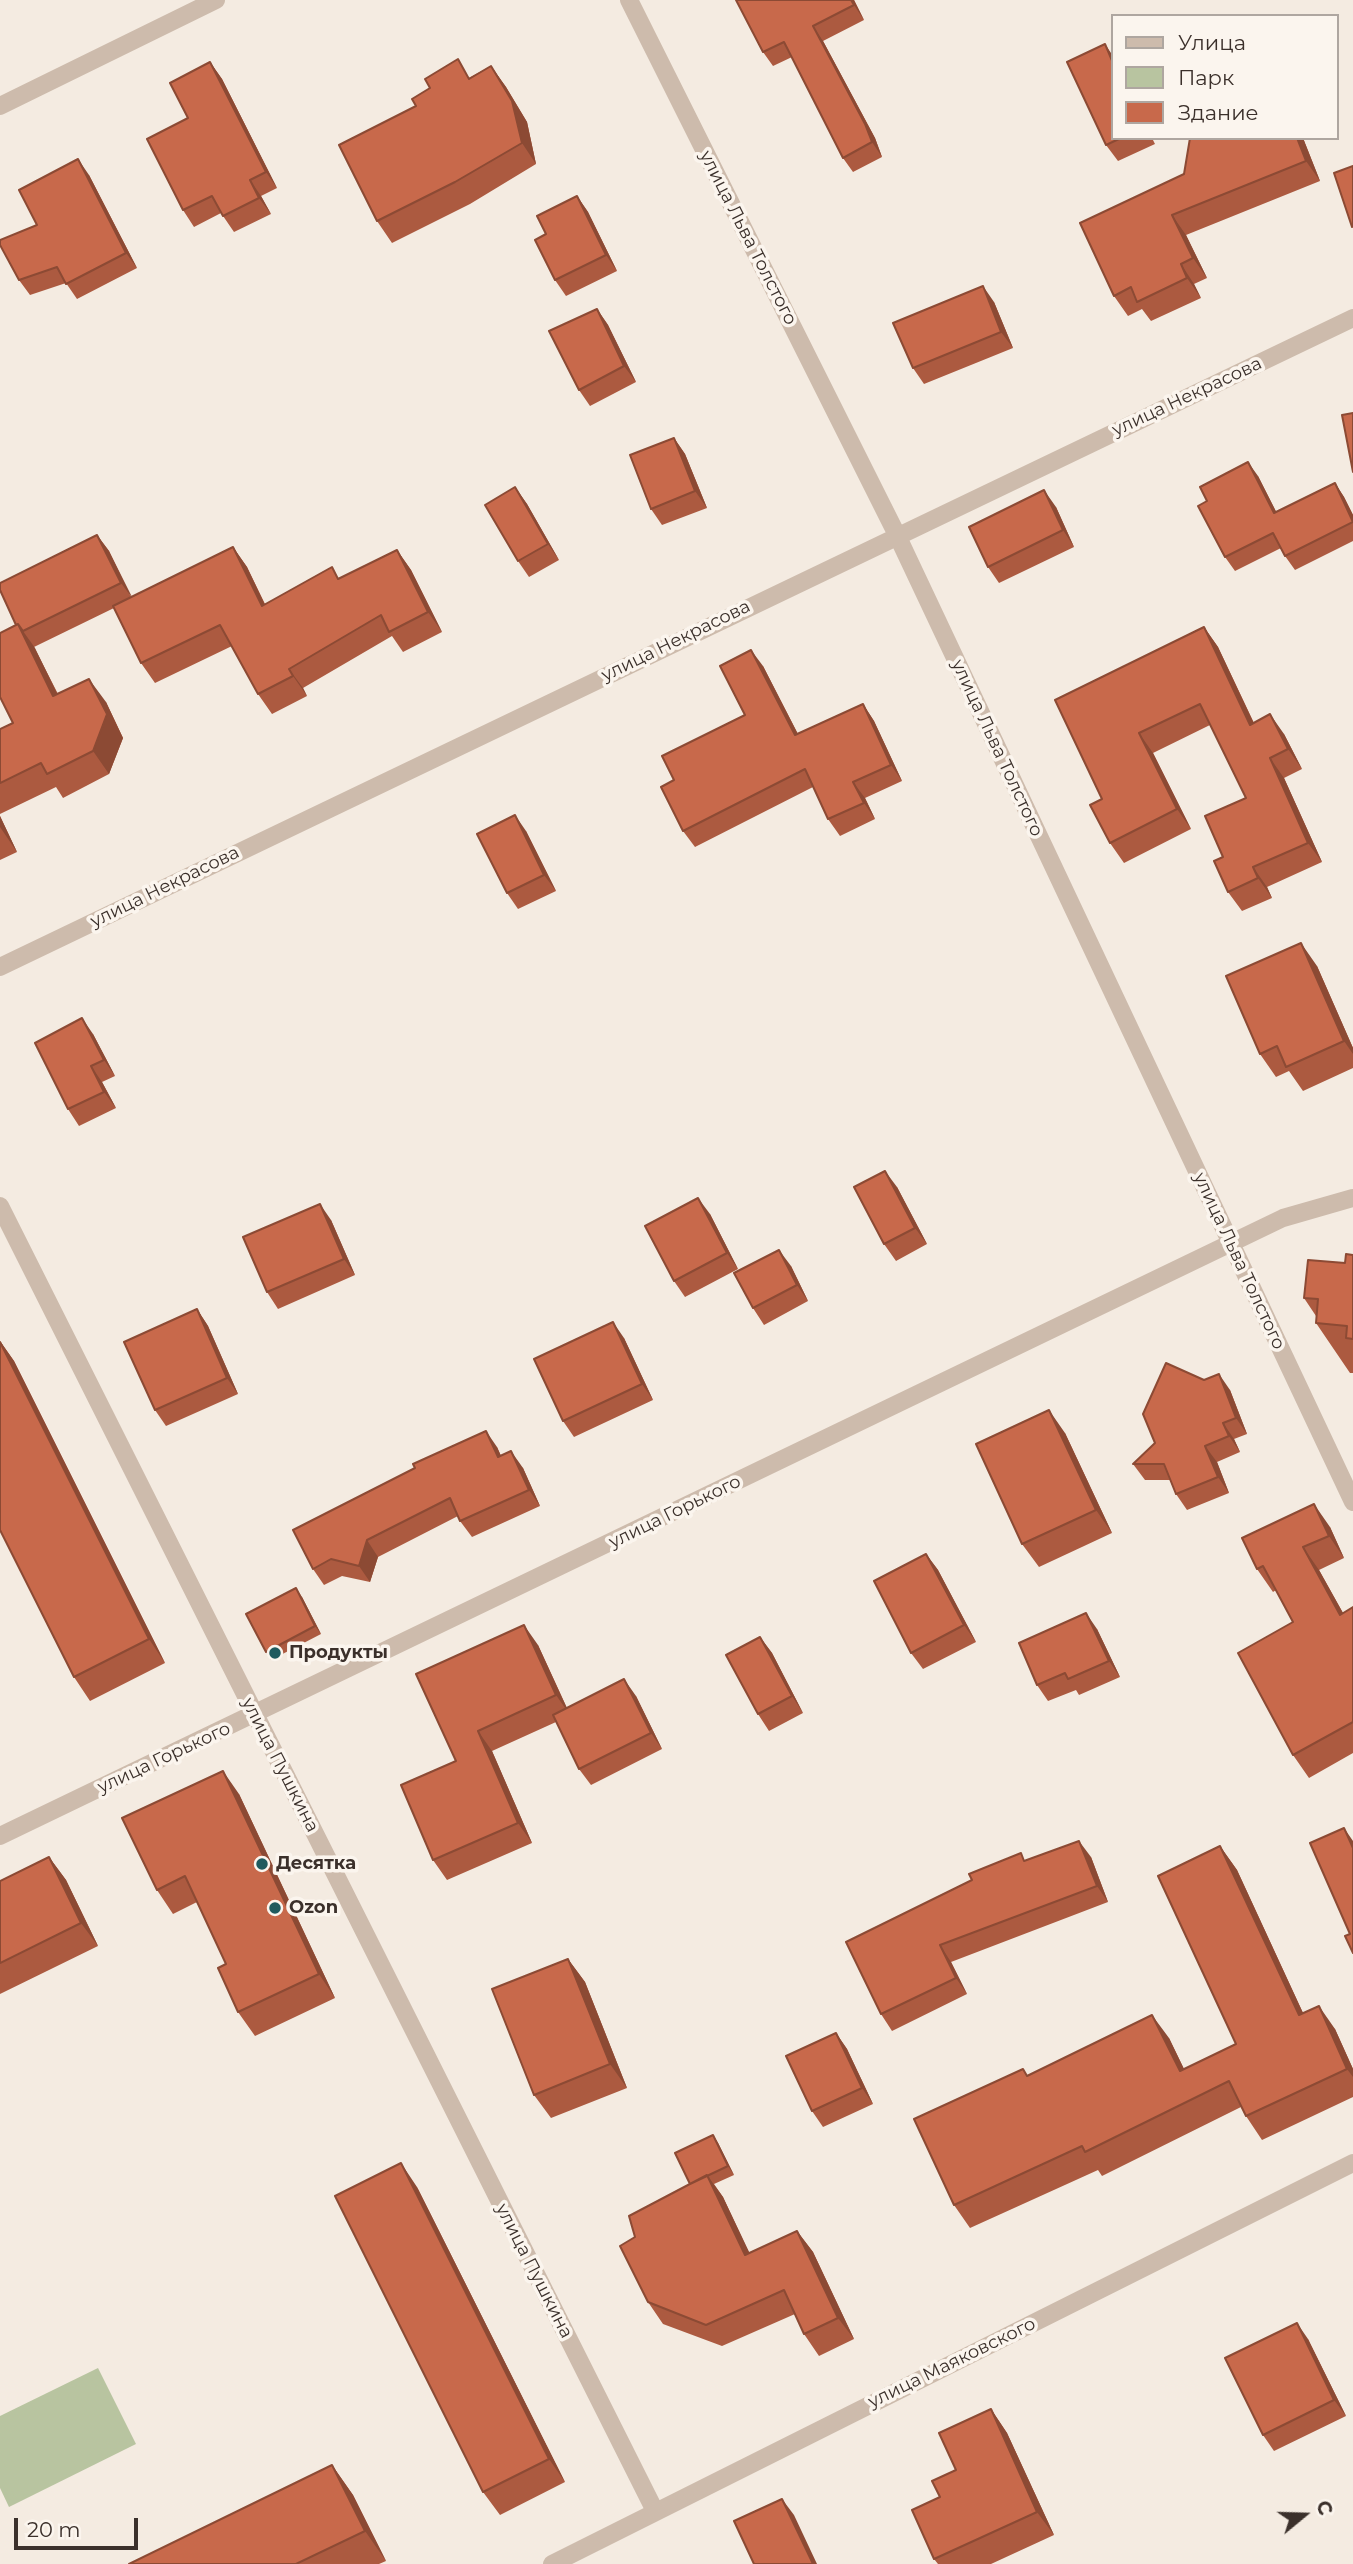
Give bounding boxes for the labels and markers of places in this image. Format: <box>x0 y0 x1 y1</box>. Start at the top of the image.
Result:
place label: Продукты <box>289 1642 388 1664</box>
marker: Продукты <box>267 1645 283 1661</box>
place label: Десятка <box>276 1853 356 1875</box>
marker: Десятка <box>254 1856 270 1872</box>
place label: Ozon <box>289 1897 338 1919</box>
marker: Ozon <box>267 1900 283 1916</box>

